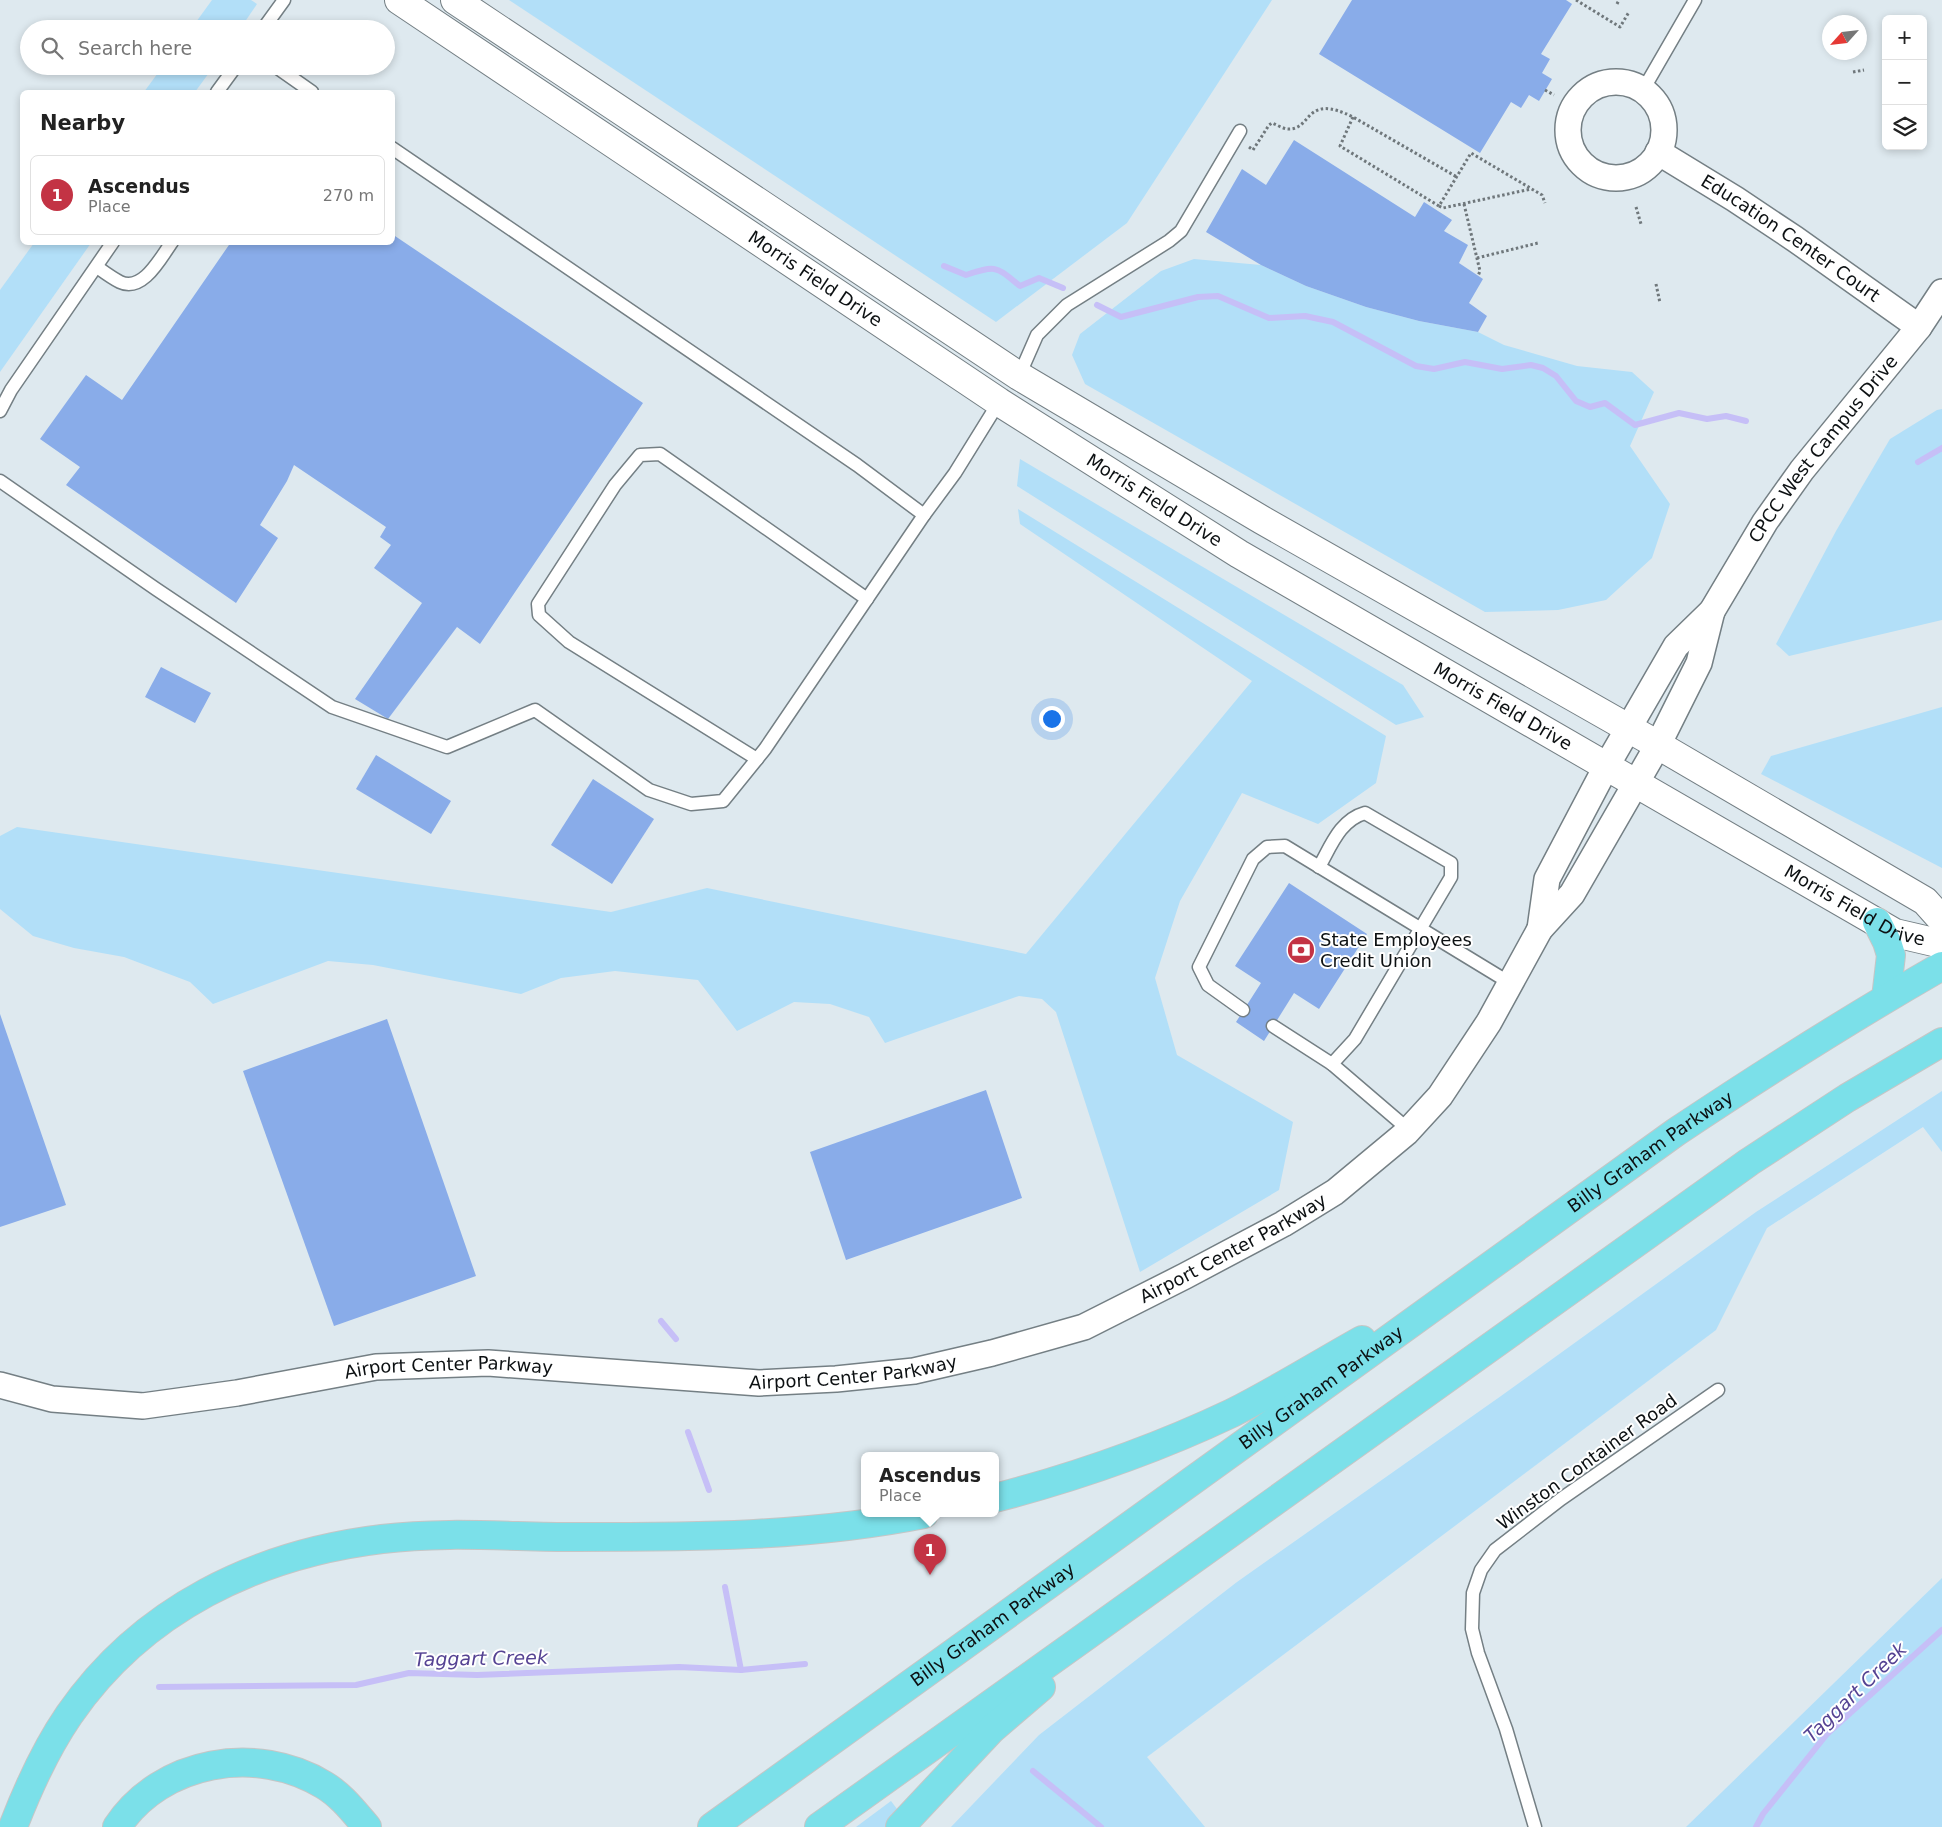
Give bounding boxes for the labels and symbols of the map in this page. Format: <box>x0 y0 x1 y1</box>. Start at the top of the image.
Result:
north arrow <box>1822 15 1867 60</box>
street label: Education Center Court <box>1697 170 1884 306</box>
street label: Morris Field Drive <box>745 226 886 331</box>
street label: CPCC West Campus Drive <box>1744 351 1902 546</box>
street label: Morris Field Drive <box>1083 449 1226 551</box>
street label: Morris Field Drive <box>1430 658 1576 754</box>
your location <box>1039 706 1065 732</box>
street label: Morris Field Drive <box>1781 860 1927 950</box>
place label: State Employees Credit Union <box>1320 929 1472 971</box>
bank icon: State Employees Credit Union <box>1286 935 1316 965</box>
street label: Billy Graham Parkway <box>1563 1086 1737 1217</box>
street label: Airport Center Parkway <box>1136 1189 1330 1307</box>
street label: Billy Graham Parkway <box>1235 1321 1407 1454</box>
street label: Airport Center Parkway <box>749 1350 959 1393</box>
street label: Airport Center Parkway <box>343 1352 554 1383</box>
street label: Winston Container Road <box>1493 1389 1681 1534</box>
pin: 1 <box>914 1534 946 1575</box>
street label: Billy Graham Parkway <box>906 1558 1079 1690</box>
water label: Taggart Creek <box>1799 1637 1911 1746</box>
water label: Taggart Creek <box>414 1646 549 1670</box>

